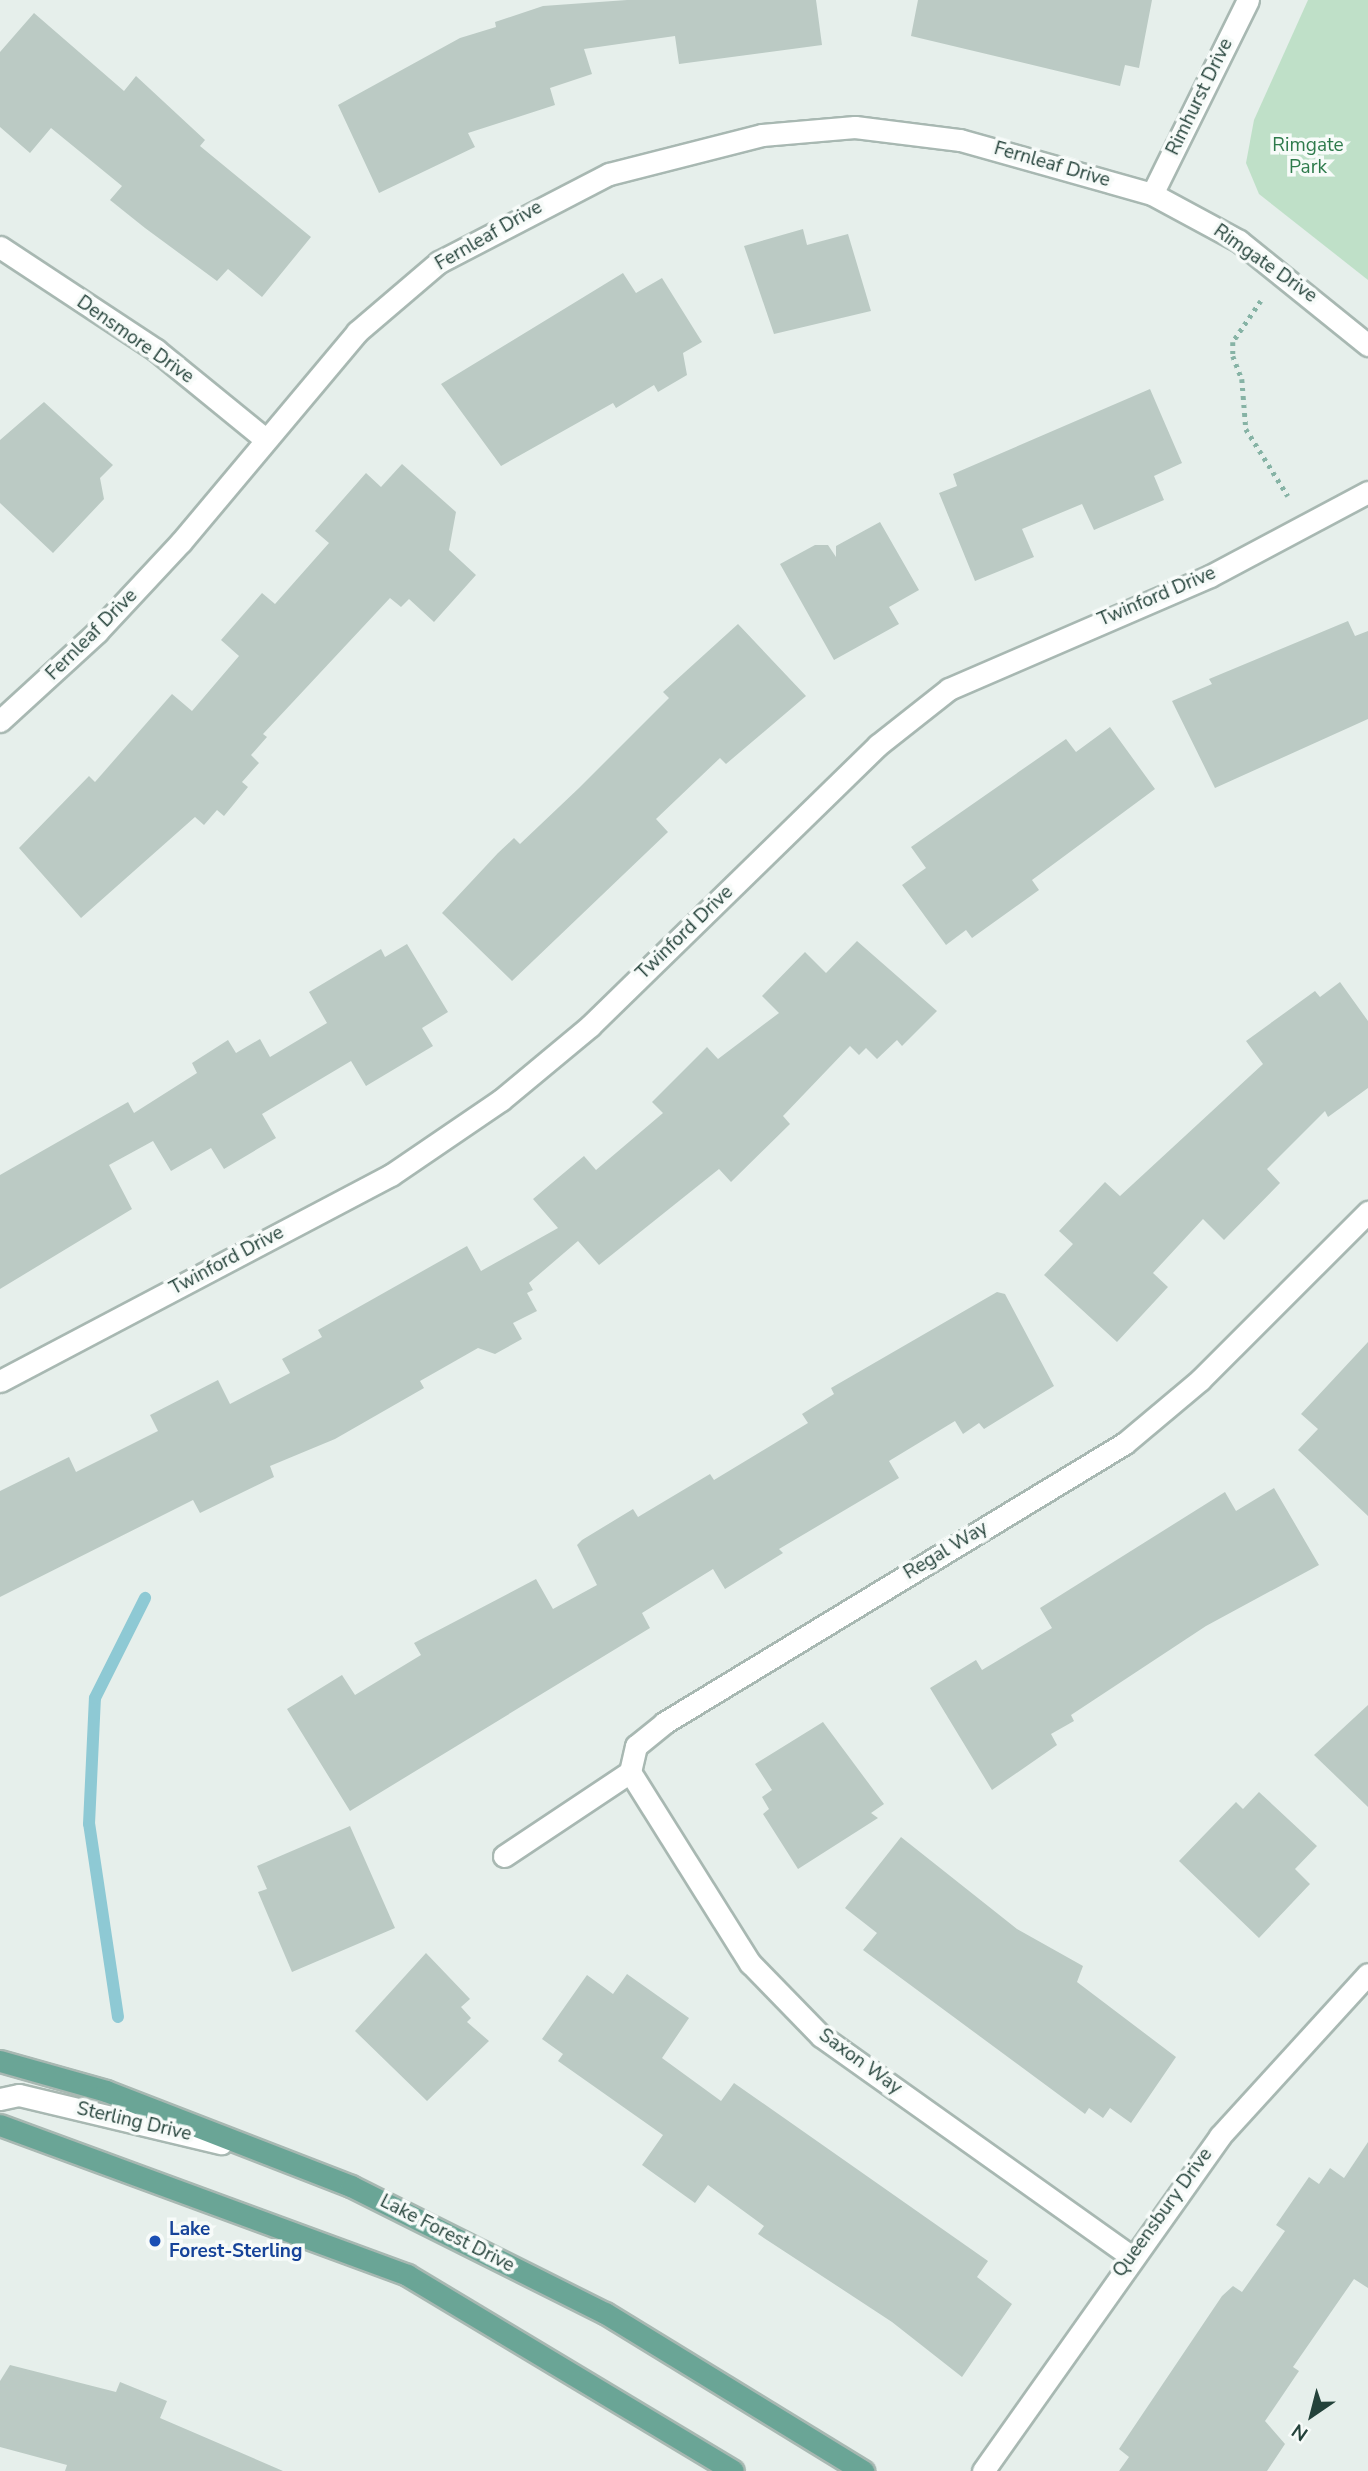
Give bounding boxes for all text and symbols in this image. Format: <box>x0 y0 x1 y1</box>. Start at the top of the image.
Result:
street label: Rimhurst Drive <box>1162 35 1238 159</box>
park label: Rimgate Park <box>1272 135 1344 179</box>
street label: Fernleaf Drive <box>991 138 1113 192</box>
street label: Fernleaf Drive <box>431 196 547 276</box>
street label: Rimgate Drive <box>1209 220 1321 308</box>
street label: Densmore Drive <box>72 291 198 389</box>
street label: Twinford Drive <box>1095 562 1219 632</box>
street label: Fernleaf Drive <box>42 585 142 685</box>
street label: Twinford Drive <box>632 881 738 985</box>
street label: Twinford Drive <box>166 1221 288 1301</box>
street label: Regal Way <box>900 1517 992 1585</box>
street label: Saxon Way <box>814 2024 906 2100</box>
street label: Sterling Drive <box>74 2098 194 2146</box>
street label: Queensbury Drive <box>1108 2144 1218 2282</box>
street label: Lake Forest Drive <box>376 2190 518 2278</box>
place label: Lake Forest-Sterling <box>169 2219 302 2263</box>
marker: Lake Forest-Sterling <box>147 2233 163 2249</box>
north arrow <box>1277 2380 1347 2450</box>
text: N <box>1287 2417 1313 2447</box>

